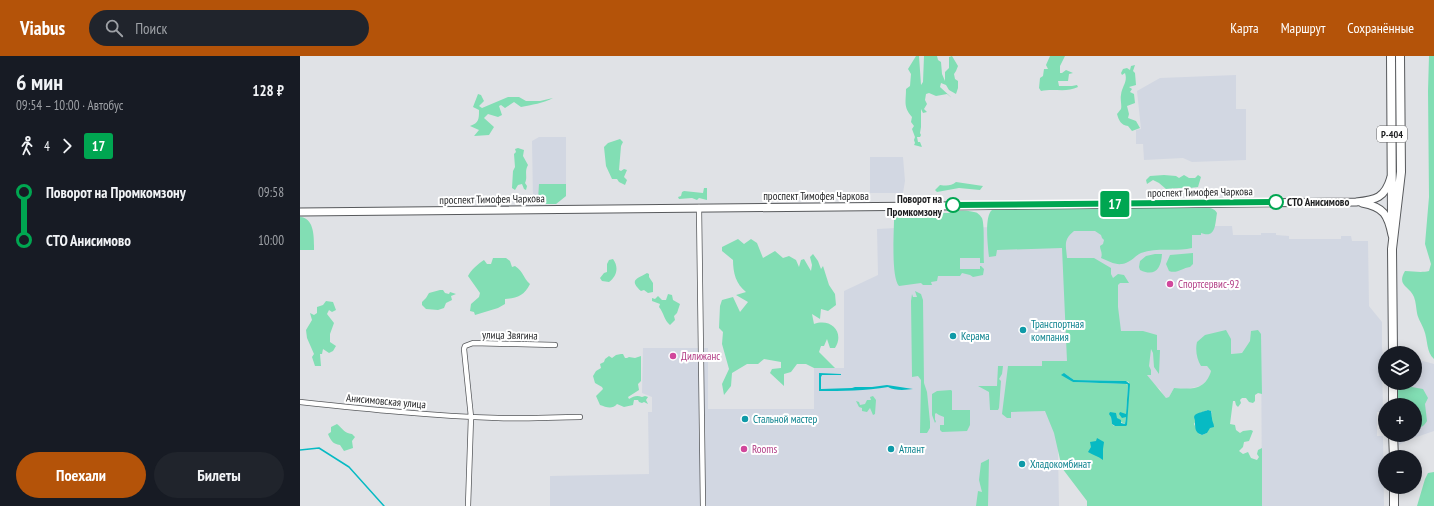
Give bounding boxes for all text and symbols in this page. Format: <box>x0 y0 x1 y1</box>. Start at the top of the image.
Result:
search box <box>89 10 369 46</box>
text: Viabus <box>20 16 65 40</box>
icon: search <box>103 17 125 39</box>
text: Поиск <box>135 19 167 38</box>
text: Карта <box>1230 19 1259 37</box>
text: Маршрут <box>1281 19 1325 37</box>
text: Сохранённые <box>1347 19 1414 37</box>
text: 6 мин <box>16 68 63 96</box>
text: 128 ₽ <box>252 81 284 100</box>
text: 09:54 – 10:00 · Автобус <box>16 97 123 114</box>
road number: Р-404 <box>1377 126 1407 142</box>
icon: walk <box>16 135 38 157</box>
icon: forward <box>56 135 78 157</box>
text: 17 <box>92 137 105 155</box>
text: 4 <box>44 138 50 155</box>
text: Поворот на Промкомзону <box>46 183 186 202</box>
text: 09:58 <box>258 184 284 201</box>
street label: проспект Тимофея Чаркова <box>1147 184 1253 200</box>
street label: проспект Тимофея Чаркова <box>763 189 869 203</box>
street label: проспект Тимофея Чаркова <box>439 191 545 207</box>
line badge: 17 <box>1097 191 1133 217</box>
place label: Поворот на Промкомзону <box>887 192 943 219</box>
marker: СТО Анисимово <box>1268 194 1284 210</box>
text: 17 <box>1108 195 1122 213</box>
place label: СТО Анисимово <box>1287 195 1349 209</box>
marker: Поворот на Промкомзону <box>945 197 961 213</box>
text: СТО Анисимово <box>46 231 131 250</box>
text: 10:00 <box>258 232 284 249</box>
place label: Спортсервис-92 <box>1178 277 1240 291</box>
marker: Спортсервис-92 <box>1165 279 1175 289</box>
place label: Транспортная компания <box>1031 317 1084 344</box>
marker: Транспортная компания <box>1018 325 1028 335</box>
street label: улица Звягина <box>482 328 538 342</box>
place label: Керама <box>961 329 990 343</box>
marker: Керама <box>948 331 958 341</box>
map controls <box>1378 346 1422 494</box>
button: layers <box>1378 346 1422 390</box>
place label: Дилижанс <box>681 349 720 363</box>
marker: Дилижанс <box>668 351 678 361</box>
street label: Анисимовская улица <box>345 391 427 411</box>
button: + <box>1378 398 1422 442</box>
place label: Стальной мастер <box>753 412 818 426</box>
marker: Стальной мастер <box>740 414 750 424</box>
place label: Rooms <box>752 442 778 456</box>
place label: Атлант <box>899 442 925 456</box>
marker: Rooms <box>739 444 749 454</box>
marker: Атлант <box>886 444 896 454</box>
button: − <box>1378 450 1422 494</box>
button: Поехали <box>16 452 146 498</box>
button: Билеты <box>154 452 284 498</box>
place label: Хладокомбинат <box>1030 457 1091 471</box>
marker: Хладокомбинат <box>1017 459 1027 469</box>

